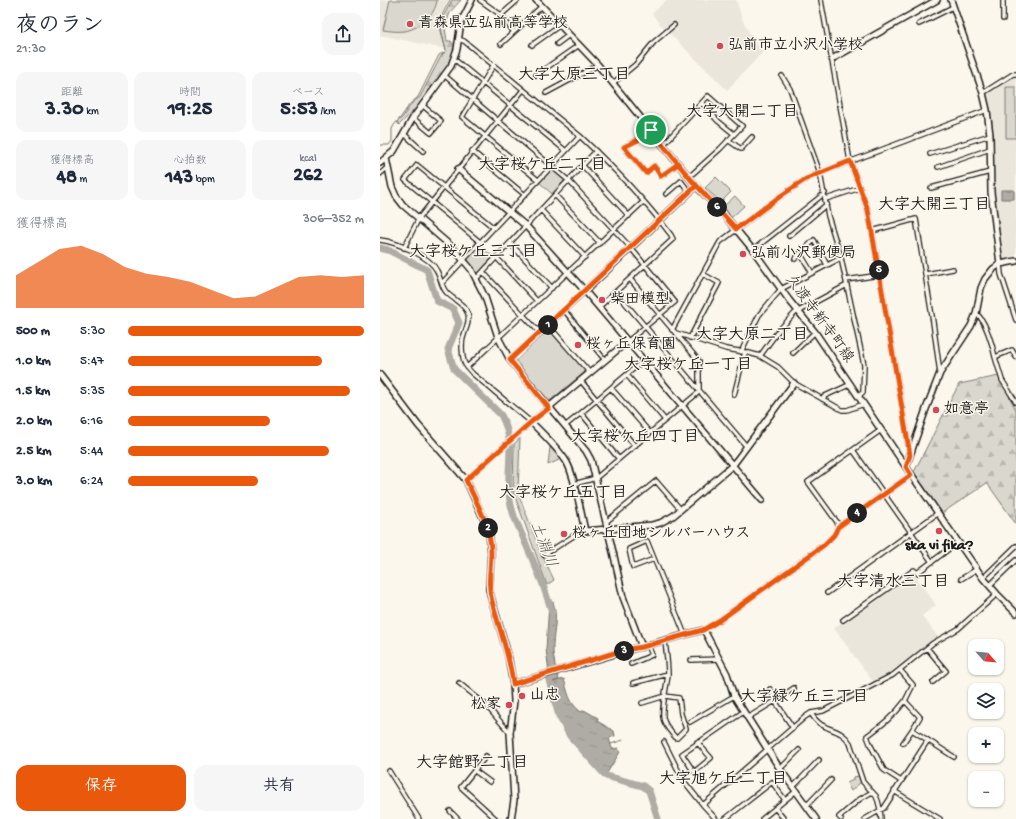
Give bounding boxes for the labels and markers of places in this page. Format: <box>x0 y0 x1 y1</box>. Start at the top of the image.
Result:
place label: 青森県立弘前高等学校 <box>418 14 568 33</box>
marker: 青森県立弘前高等学校 <box>405 19 415 29</box>
place label: 弘前市立小沢小学校 <box>728 36 863 55</box>
marker: 弘前市立小沢小学校 <box>715 41 725 51</box>
pin <box>634 113 668 147</box>
pin: 6 <box>707 197 727 217</box>
place label: 弘前小沢郵便局 <box>751 244 856 263</box>
marker: 弘前小沢郵便局 <box>738 249 748 259</box>
pin: 5 <box>869 260 889 280</box>
place label: 柴田模型 <box>610 290 670 309</box>
marker: 柴田模型 <box>597 295 607 305</box>
pin: 1 <box>538 315 558 335</box>
place label: 桜ヶ丘保育園 <box>586 335 676 354</box>
marker: 桜ヶ丘保育園 <box>573 340 583 350</box>
place label: 如意亭 <box>944 400 989 419</box>
marker: 如意亭 <box>931 405 941 415</box>
pin: 4 <box>847 503 867 523</box>
pin: 2 <box>478 518 498 538</box>
place label: 桜ヶ丘団地シルバーハウス <box>572 525 750 543</box>
marker: ska vi fika? <box>934 526 944 536</box>
marker: 桜ヶ丘団地シルバーハウス <box>559 529 569 539</box>
place label: ska vi fika? <box>905 537 973 555</box>
pin: 3 <box>614 641 634 661</box>
place label: 山忠 <box>530 686 560 705</box>
marker: 山忠 <box>517 691 527 701</box>
place label: 松家 <box>471 695 501 714</box>
marker: 松家 <box>504 700 514 710</box>

